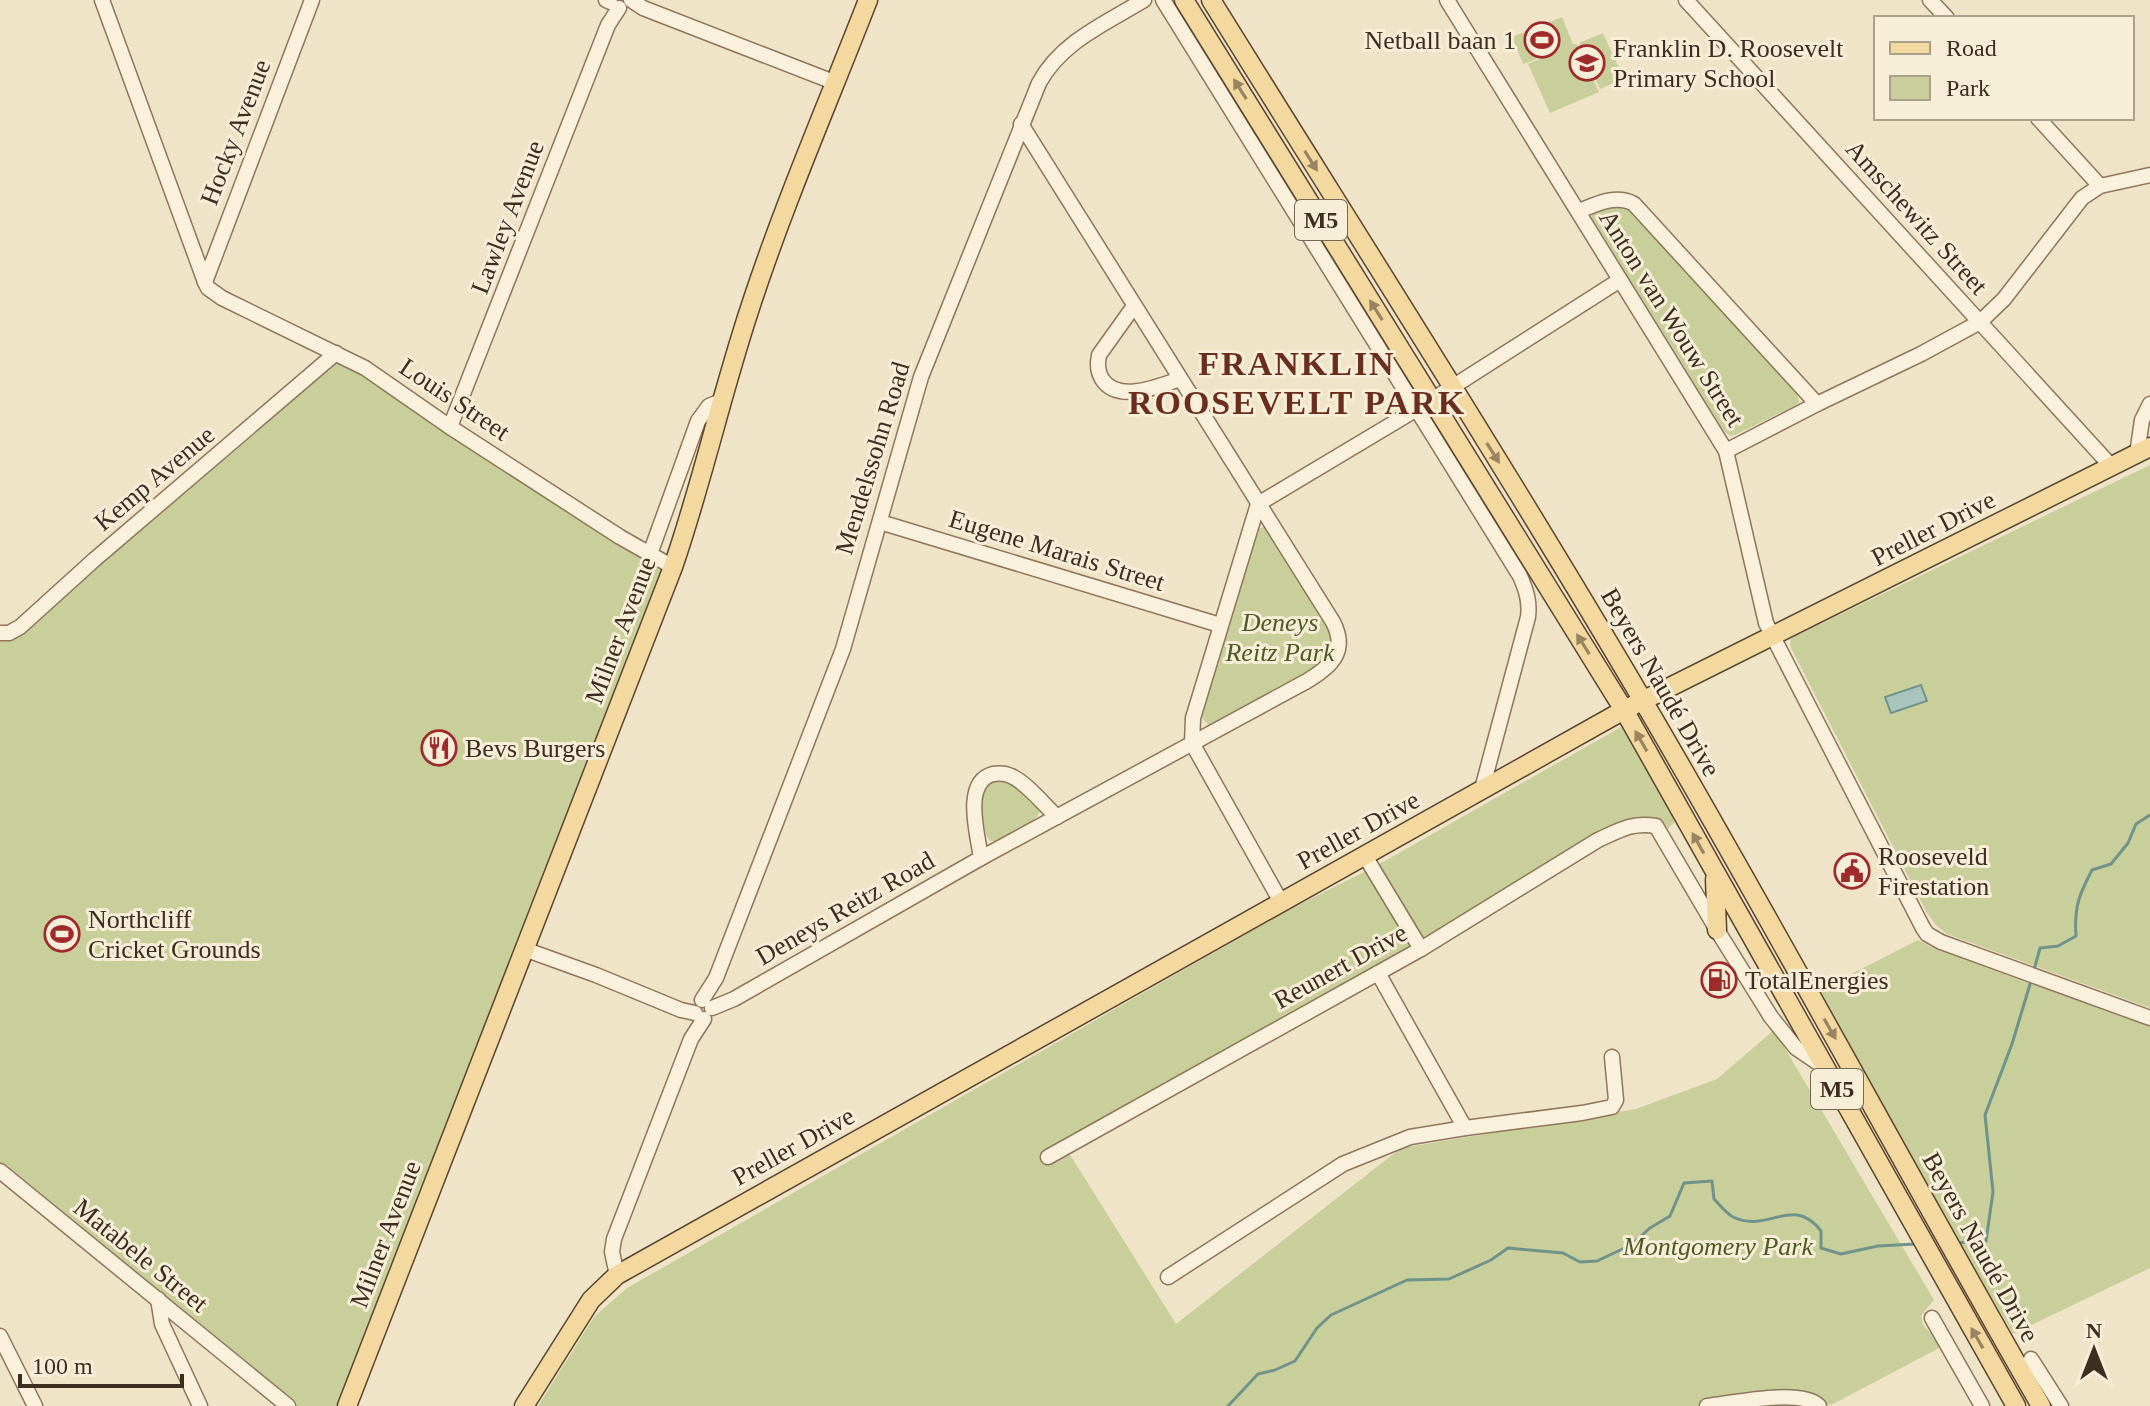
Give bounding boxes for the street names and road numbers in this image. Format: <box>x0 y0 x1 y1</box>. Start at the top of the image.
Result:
street label: Hocky Avenue <box>194 55 276 209</box>
street label: Amschewitz Street <box>1840 134 1994 301</box>
street label: Lawley Avenue <box>465 136 550 298</box>
road number: M5 <box>1295 200 1347 240</box>
street label: Anton van Wouw Street <box>1593 205 1750 432</box>
street label: Louis Street <box>394 352 516 447</box>
street label: Mendelssohn Road <box>829 358 916 558</box>
street label: Kemp Avenue <box>88 420 220 537</box>
street label: Preller Drive <box>1866 485 2000 572</box>
street label: Eugene Marais Street <box>946 504 1169 597</box>
street label: Milner Avenue <box>579 553 662 708</box>
street label: Beyers Naudé Drive <box>1595 583 1726 781</box>
street label: Preller Drive <box>1292 785 1424 876</box>
street label: Deneys Reitz Road <box>751 846 939 971</box>
street label: Reunert Drive <box>1268 918 1412 1015</box>
road number: M5 <box>1811 1069 1863 1109</box>
street label: Preller Drive <box>727 1101 859 1192</box>
street label: Beyers Naudé Drive <box>1916 1147 2045 1347</box>
street label: Milner Avenue <box>344 1157 427 1312</box>
street label: Matabele Street <box>68 1193 214 1319</box>

